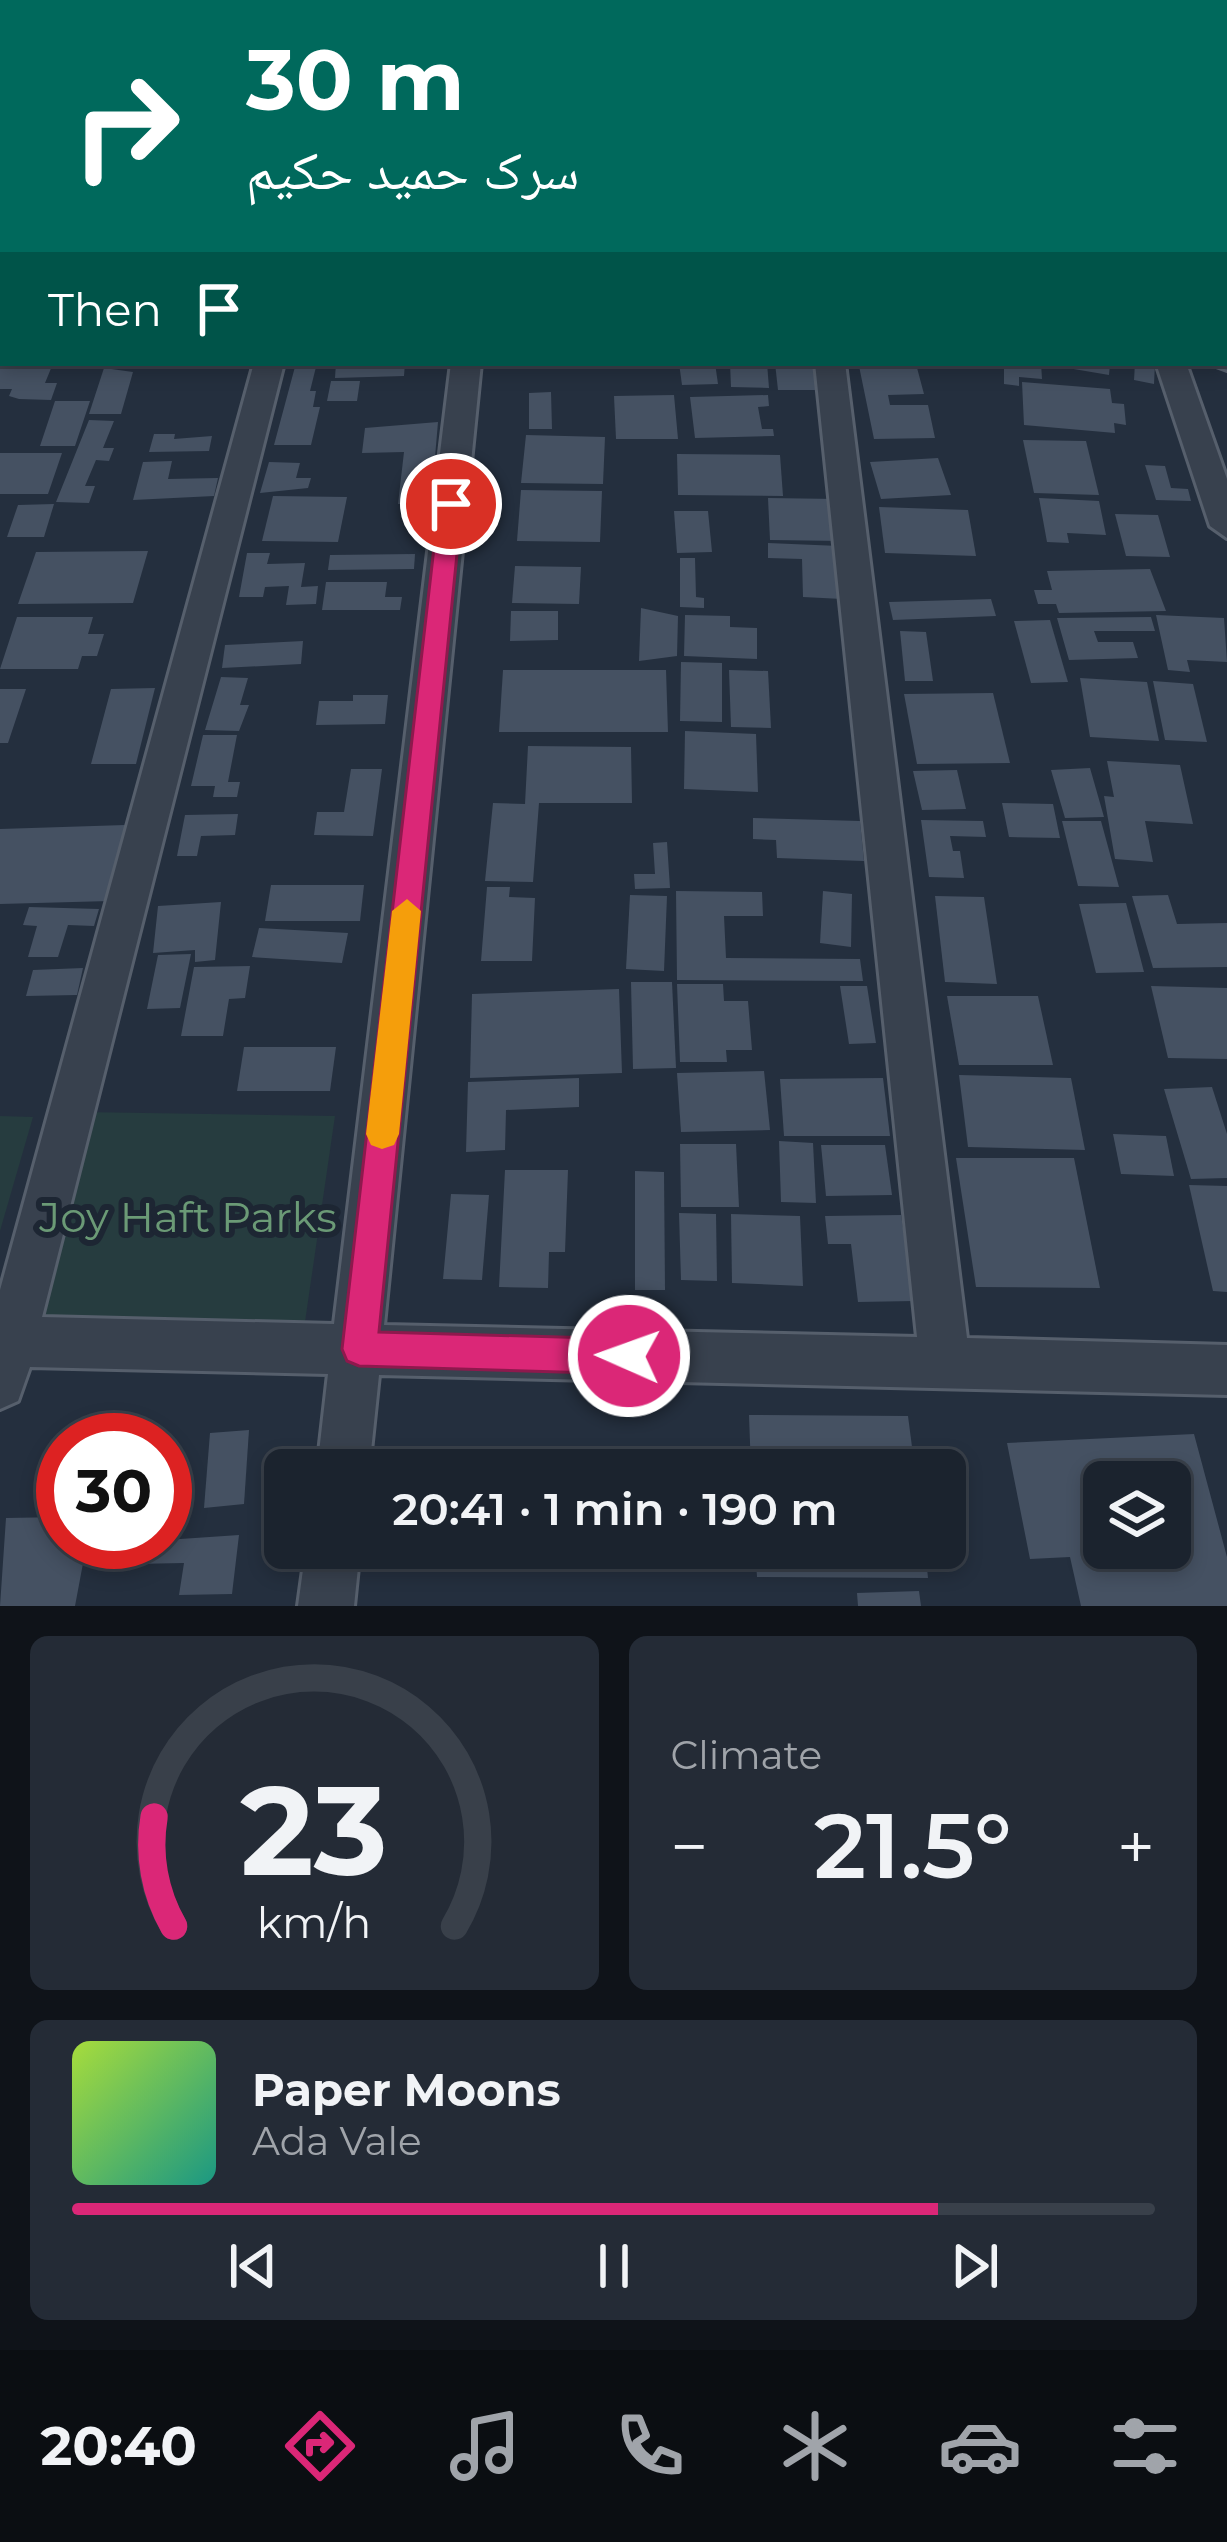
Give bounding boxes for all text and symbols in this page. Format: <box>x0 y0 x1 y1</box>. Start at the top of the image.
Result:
text: 30 m <box>246 29 465 131</box>
icon: right <box>48 48 204 204</box>
text: سرک حمید حکیم <box>246 137 579 203</box>
icon: arrive <box>186 276 252 342</box>
text: Then <box>48 282 162 337</box>
pin <box>400 453 502 555</box>
icon: arrive <box>418 471 484 537</box>
park label: Joy Haft Parks <box>38 1191 337 1243</box>
position arrow <box>566 1293 692 1419</box>
speed limit sign: 30 <box>36 1413 192 1569</box>
map controls <box>1083 1461 1191 1569</box>
button: layers <box>1083 1461 1191 1569</box>
text: 20:41 · 1 min · 190 m <box>392 1481 838 1536</box>
text: Climate <box>671 1731 822 1779</box>
text: 23 <box>240 1754 388 1906</box>
text: 21.5° <box>814 1791 1012 1901</box>
text: − <box>671 1806 708 1887</box>
text: + <box>1117 1806 1155 1887</box>
text: km/h <box>257 1896 371 1949</box>
text: Paper Moons <box>252 2062 561 2117</box>
text: Ada Vale <box>252 2117 422 2165</box>
icon: previous <box>220 2233 286 2299</box>
icon: pause <box>581 2233 647 2299</box>
icon: next <box>942 2233 1008 2299</box>
icon: directions <box>278 2404 362 2488</box>
icon: music <box>443 2404 527 2488</box>
icon: phone <box>608 2404 692 2488</box>
icon: climate <box>773 2404 857 2488</box>
icon: car <box>938 2404 1022 2488</box>
icon: filters <box>1103 2404 1187 2488</box>
text: 20:40 <box>40 2413 197 2479</box>

